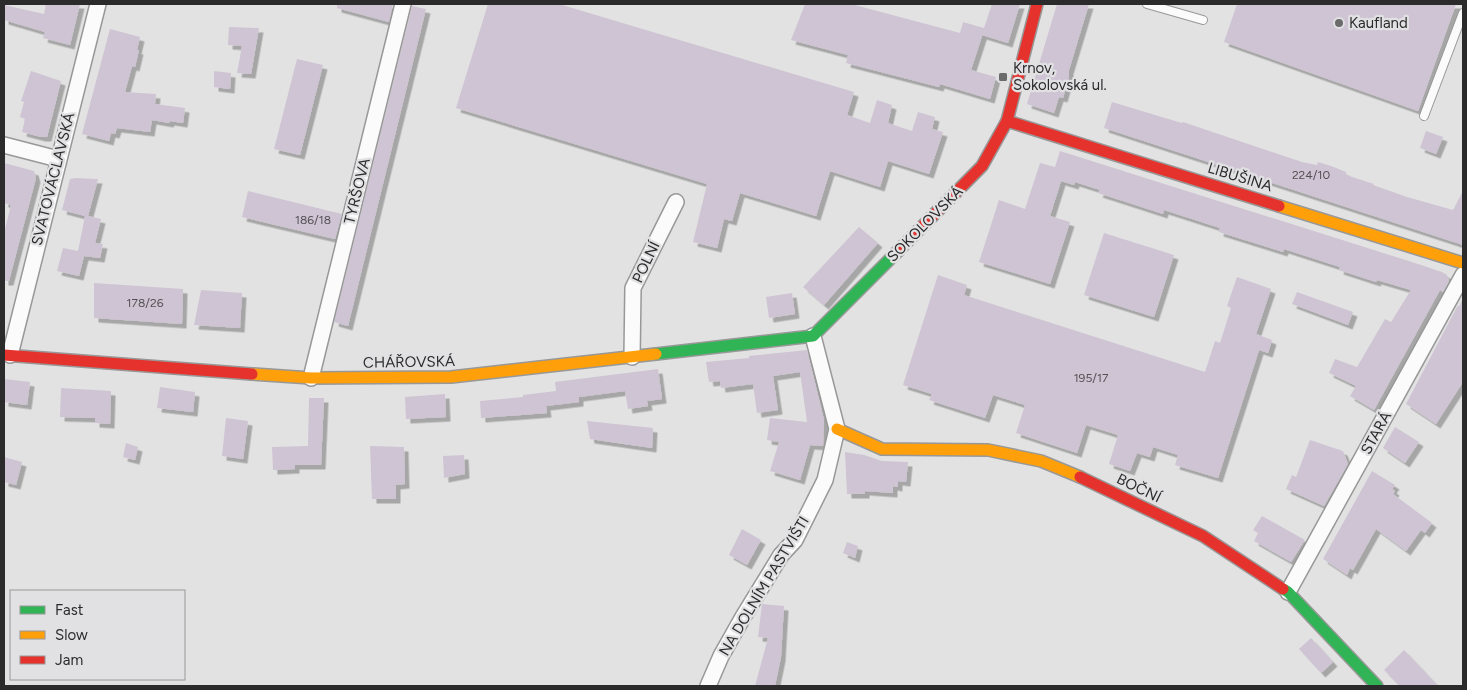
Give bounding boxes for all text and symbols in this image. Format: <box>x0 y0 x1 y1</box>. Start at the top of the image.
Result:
place label: Kaufland <box>1349 14 1408 32</box>
marker: Kaufland <box>1333 17 1345 29</box>
place label: Krnov, Sokolovská ul. <box>1013 59 1107 94</box>
marker: Krnov, Sokolovská ul. <box>997 71 1009 83</box>
street label: SVATOVÁCLAVSKÁ <box>28 111 78 247</box>
street label: TYRŠOVA <box>340 156 374 226</box>
street label: LIBUŠINA <box>1205 159 1275 195</box>
house number: 224/10 <box>1292 168 1330 182</box>
street label: SOKOLOVSKÁ <box>883 182 967 266</box>
house number: 186/18 <box>295 213 331 227</box>
street label: POLNÍ <box>628 238 664 286</box>
house number: 178/26 <box>127 296 164 310</box>
street label: CHÁŘOVSKÁ <box>363 352 455 372</box>
house number: 195/17 <box>1074 371 1109 385</box>
street label: STARÁ <box>1357 408 1395 458</box>
street label: BOČNÍ <box>1114 470 1165 507</box>
street label: NA DOLNÍM PASTVIŠTI <box>715 513 813 659</box>
legend <box>10 590 185 680</box>
text: Fast <box>55 601 84 619</box>
text: Slow <box>55 626 88 644</box>
text: Jam <box>55 651 83 669</box>

